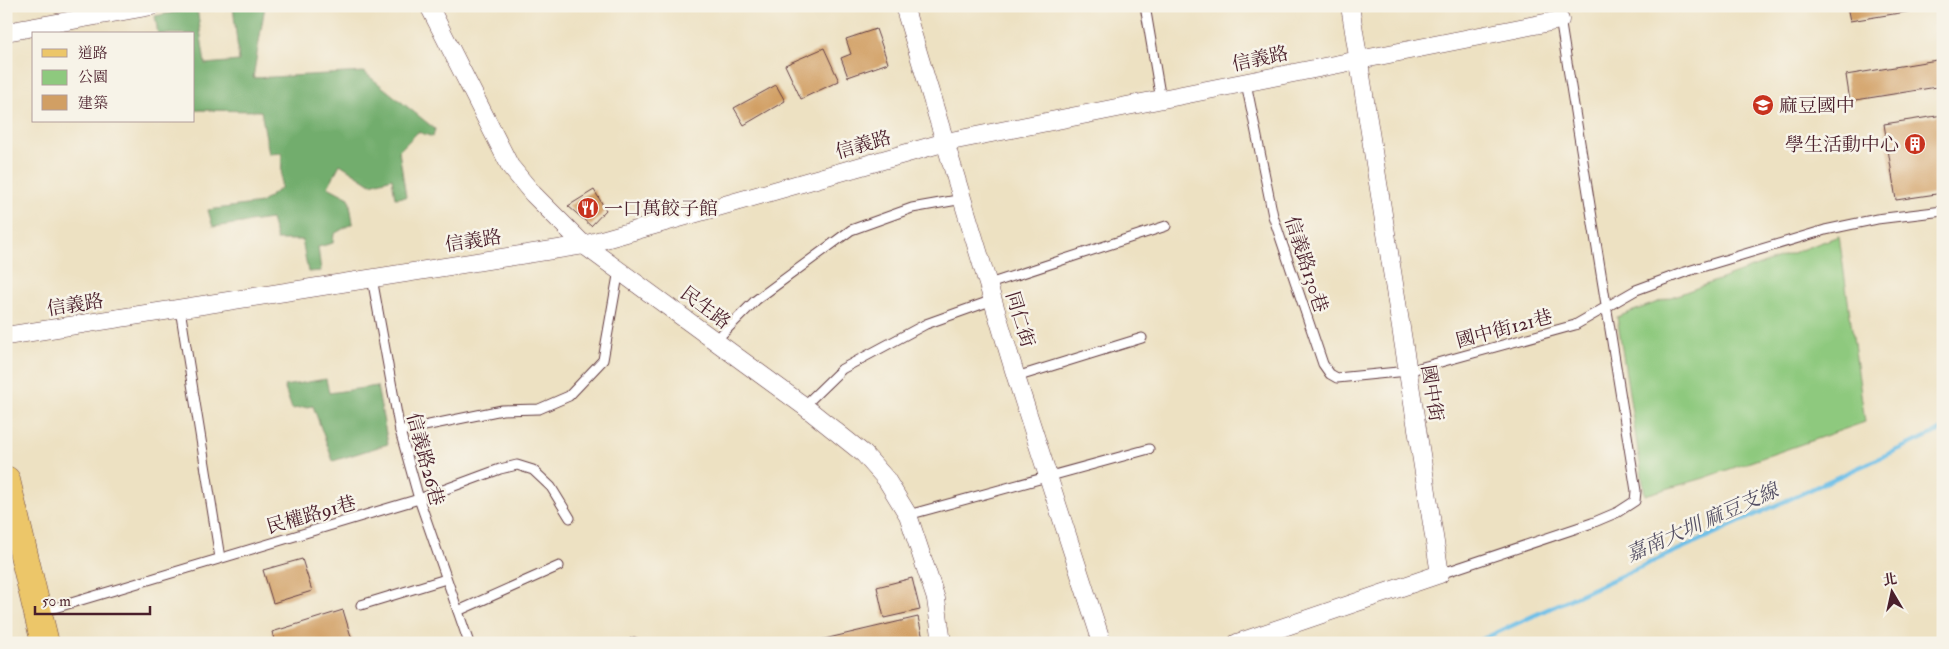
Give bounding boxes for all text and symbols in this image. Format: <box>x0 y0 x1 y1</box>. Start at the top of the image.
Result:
legend <box>32 32 195 122</box>
street label: 信義路 <box>1230 41 1291 77</box>
text: 道路 <box>78 44 108 63</box>
text: 公園 <box>78 68 108 87</box>
school or university icon: 麻豆國中 <box>1751 93 1775 117</box>
text: 建築 <box>78 94 108 113</box>
place label: 麻豆國中 <box>1779 94 1855 118</box>
street label: 信義路 <box>833 126 894 164</box>
building icon: 學生活動中心 <box>1903 132 1927 156</box>
place label: 學生活動中心 <box>1785 133 1899 157</box>
restaurant icon: 一口萬餃子館 <box>576 196 600 220</box>
place label: 一口萬餃子館 <box>604 197 718 221</box>
street label: 信義路130巷 <box>1279 213 1333 315</box>
street label: 信義路 <box>443 225 503 257</box>
street label: 民生路 <box>675 281 735 335</box>
street label: 信義路 <box>45 289 105 321</box>
street label: 同仁街 <box>1000 289 1040 350</box>
street label: 國中街121巷 <box>1453 305 1555 353</box>
street label: 國中街 <box>1416 363 1448 423</box>
street label: 信義路26巷 <box>401 410 449 508</box>
water label: 嘉南大圳 麻豆支線 <box>1622 477 1784 567</box>
street label: 民權路91巷 <box>264 491 359 539</box>
north arrow <box>1866 566 1916 616</box>
text: 北 <box>1882 570 1898 589</box>
scale bar <box>35 584 150 616</box>
text: 50 m <box>42 592 71 611</box>

